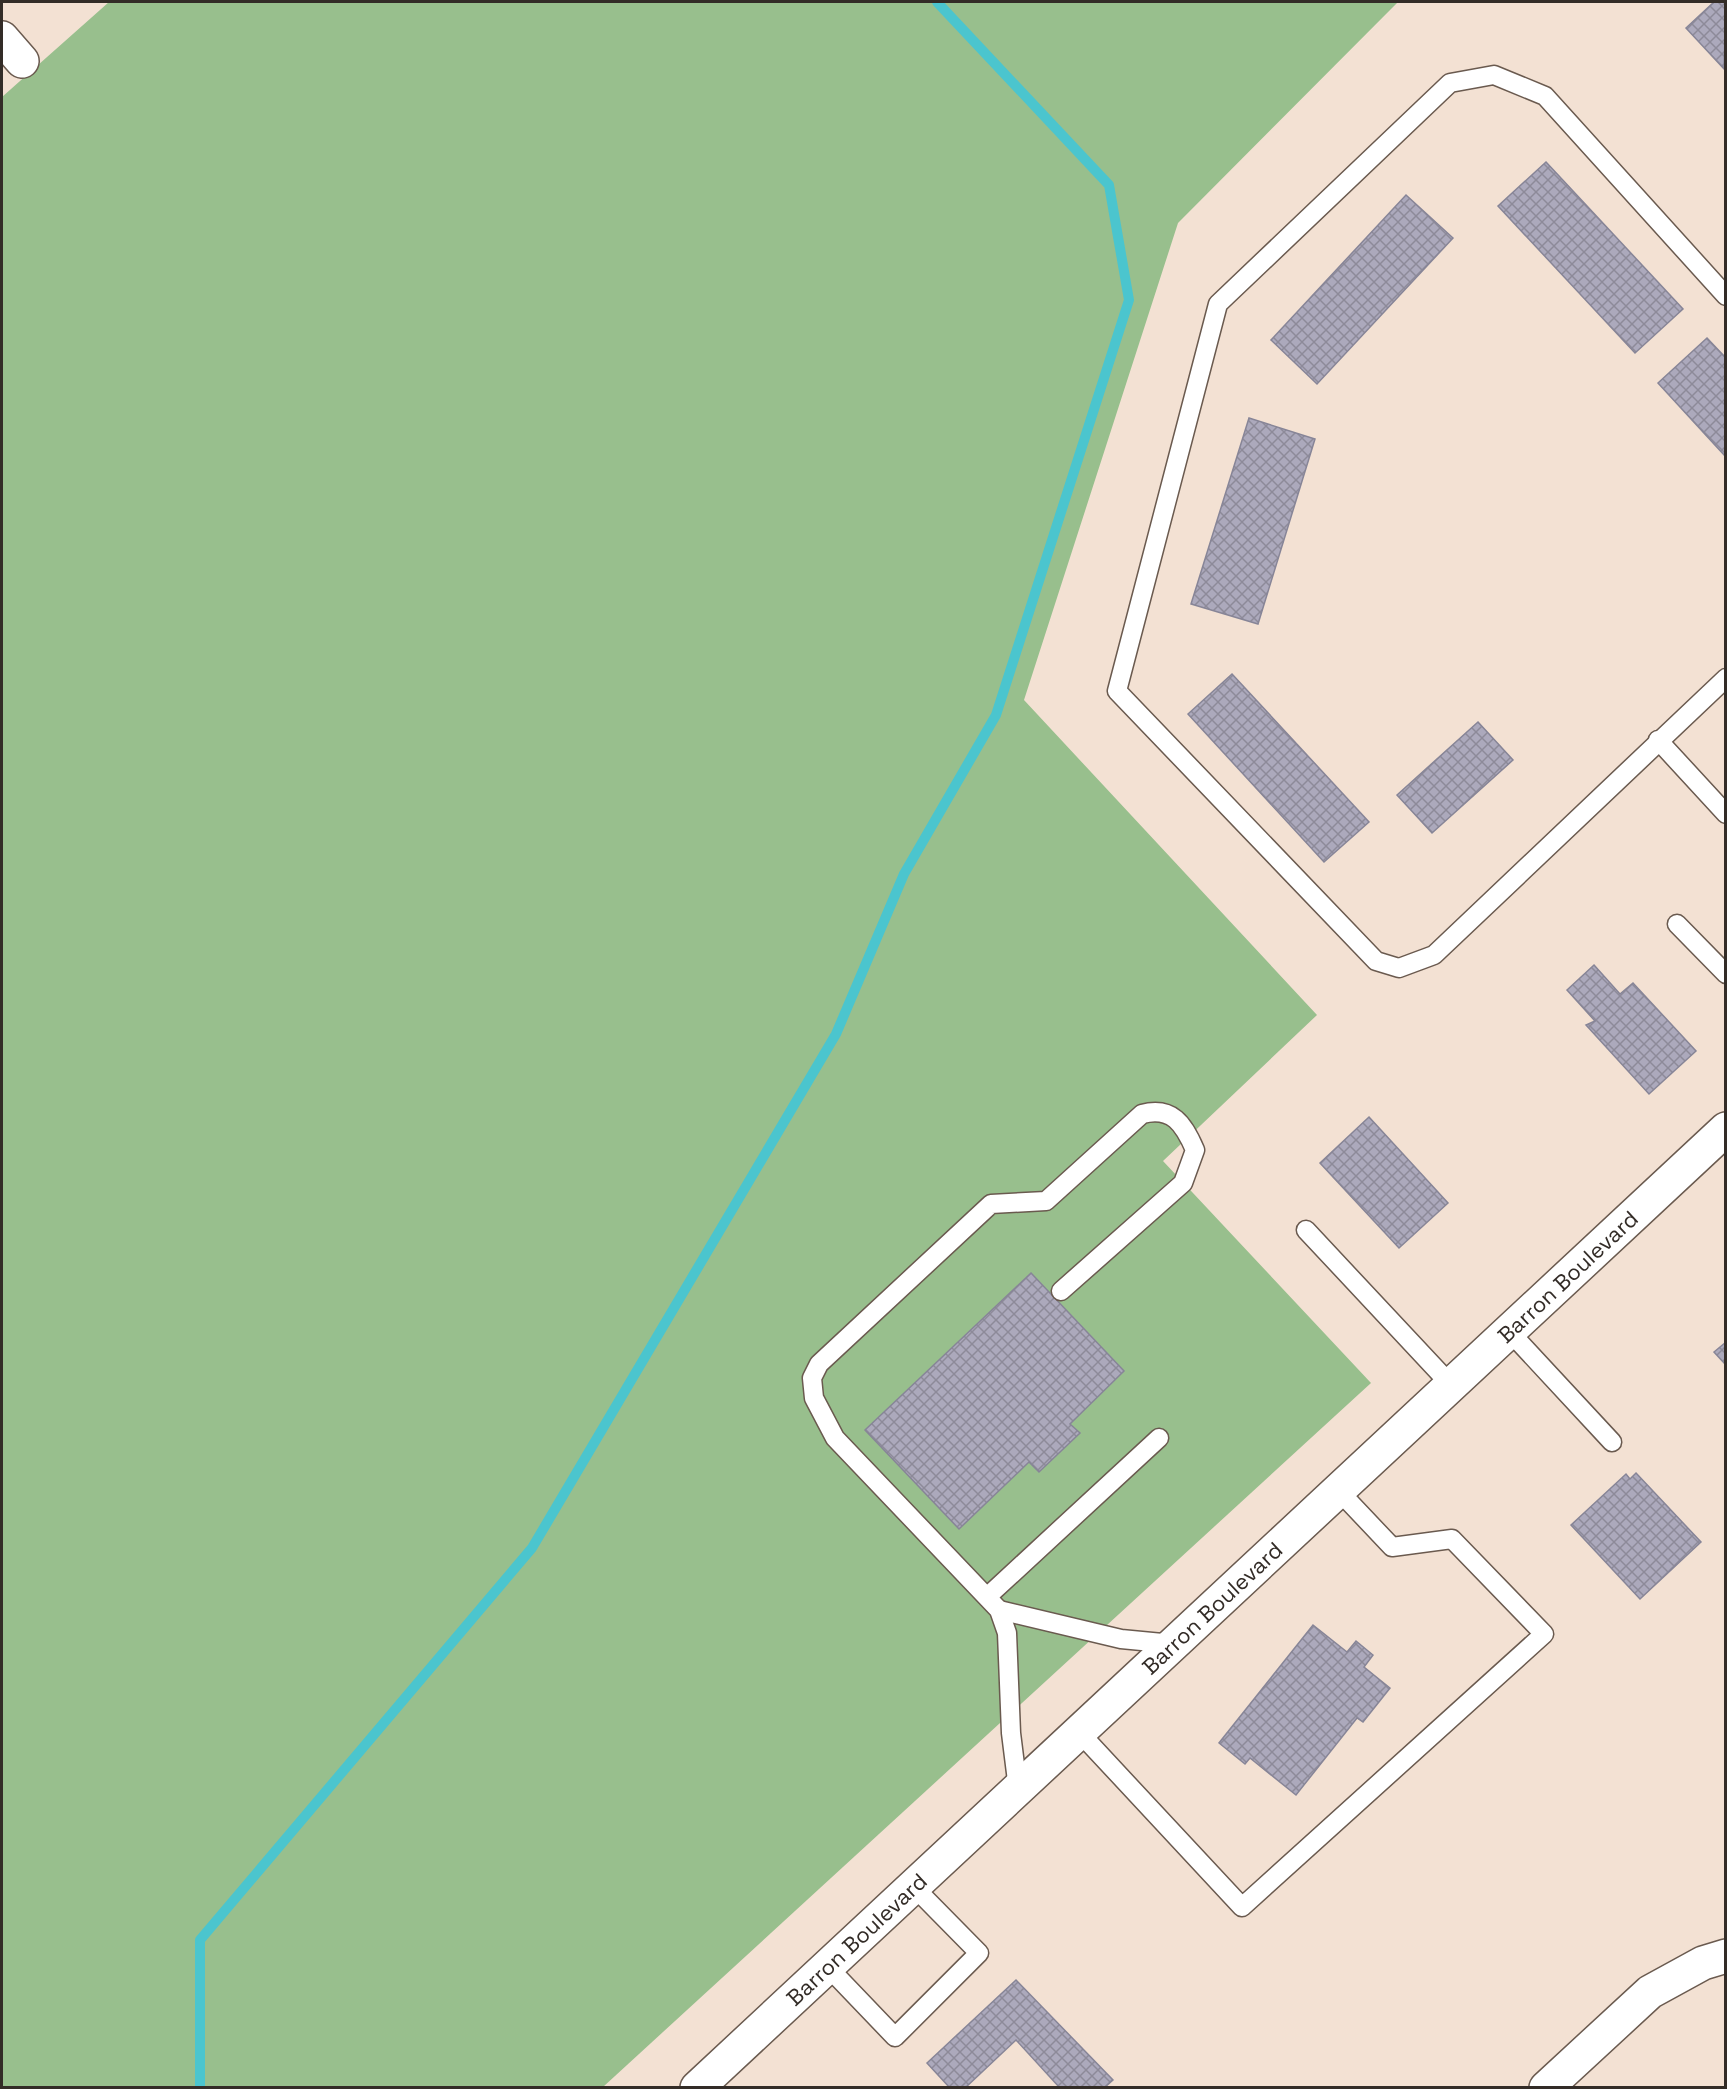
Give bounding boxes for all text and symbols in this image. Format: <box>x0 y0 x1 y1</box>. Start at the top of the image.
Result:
street label: Barron Boulevard <box>1491 1204 1644 1349</box>
street label: Barron Boulevard <box>1136 1536 1288 1680</box>
street label: Barron Boulevard <box>780 1867 933 2012</box>

